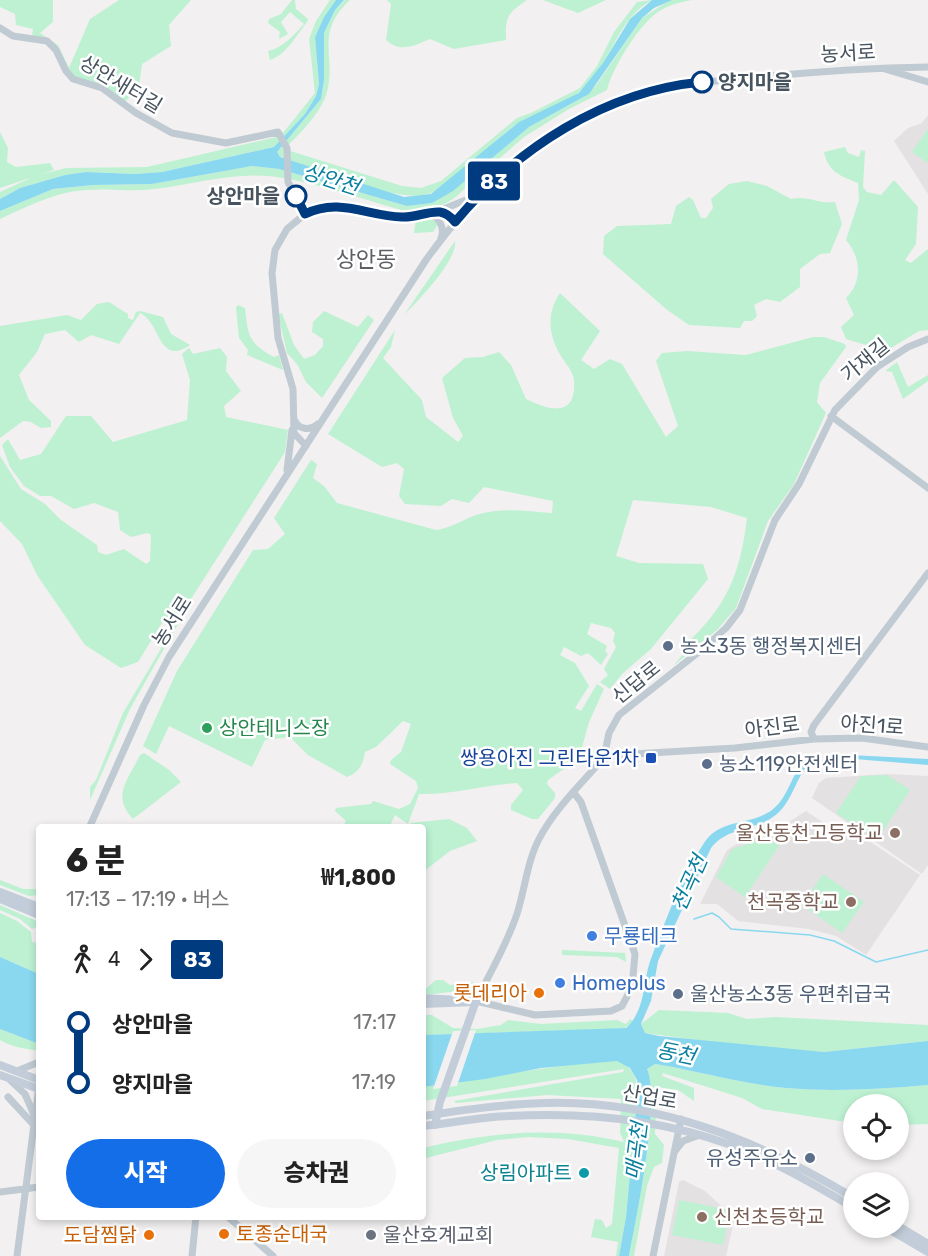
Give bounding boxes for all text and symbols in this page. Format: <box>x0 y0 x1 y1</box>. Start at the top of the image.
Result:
street label: 농서로 <box>820 40 876 66</box>
street label: 상안새터길 <box>75 50 167 118</box>
place label: 양지마을 <box>718 70 792 94</box>
marker: 양지마을 <box>691 71 713 93</box>
water label: 상안천 <box>300 158 365 201</box>
line badge: 83 <box>467 162 521 201</box>
text: 83 <box>480 169 508 194</box>
place label: 상안마을 <box>206 184 280 208</box>
marker: 상안마을 <box>285 185 307 207</box>
district label: 상안동 <box>336 246 396 273</box>
street label: 가재길 <box>836 333 894 387</box>
street label: 농서로 <box>147 591 197 651</box>
place label: 농소3동 행정복지센터 <box>680 634 863 658</box>
marker: 농소3동 행정복지센터 <box>661 639 675 653</box>
street label: 신답로 <box>607 655 665 709</box>
street label: 아진1로 <box>839 711 905 739</box>
street label: 아진로 <box>743 712 801 742</box>
place label: 상안테니스장 <box>219 716 329 740</box>
marker: 상안테니스장 <box>200 721 214 735</box>
place label: 쌍용아진 그린타운1차 <box>460 746 639 770</box>
marker: 쌍용아진 그린타운1차 <box>644 751 658 765</box>
place label: 농소119안전센터 <box>719 752 858 776</box>
marker: 농소119안전센터 <box>700 757 714 771</box>
place label: 울산동천고등학교 <box>736 821 883 845</box>
marker: 울산동천고등학교 <box>888 826 902 840</box>
text: 6 분 <box>66 841 125 880</box>
water label: 천곡천 <box>666 849 713 915</box>
text: ₩1,800 <box>321 864 396 891</box>
text: 17:13 – 17:19 · 버스 <box>66 887 229 911</box>
place label: 천곡중학교 <box>747 890 839 914</box>
marker: 천곡중학교 <box>844 895 858 909</box>
place label: 무룡테크 <box>604 924 678 948</box>
marker: 무룡테크 <box>585 929 599 943</box>
icon: walk <box>66 943 99 976</box>
icon: forward <box>129 943 162 976</box>
text: 4 <box>108 947 120 971</box>
text: 83 <box>183 947 211 972</box>
place label: Homeplus <box>572 971 666 995</box>
marker: Homeplus <box>553 976 567 990</box>
place label: 롯데리아 <box>453 981 527 1005</box>
place label: 울산농소3동 우편취급국 <box>690 982 891 1006</box>
marker: 롯데리아 <box>532 986 546 1000</box>
marker: 울산농소3동 우편취급국 <box>671 987 685 1001</box>
text: 17:17 <box>353 1010 396 1034</box>
text: 상안마을 <box>112 1011 193 1038</box>
water label: 동천 <box>655 1037 700 1070</box>
text: 17:19 <box>352 1070 396 1094</box>
text: 양지마을 <box>112 1071 193 1098</box>
street label: 산업로 <box>621 1080 679 1114</box>
map controls <box>843 1094 909 1238</box>
button: locate <box>843 1094 909 1160</box>
water label: 매곡천 <box>620 1118 652 1181</box>
button: 시작 <box>66 1139 225 1208</box>
button: 승차권 <box>237 1139 396 1208</box>
place label: 유성주유소 <box>706 1146 798 1170</box>
marker: 유성주유소 <box>803 1151 817 1165</box>
place label: 상림아파트 <box>480 1161 572 1185</box>
marker: 상림아파트 <box>577 1166 591 1180</box>
button: layers <box>843 1172 909 1238</box>
place label: 신천초등학교 <box>714 1205 824 1229</box>
marker: 신천초등학교 <box>695 1210 709 1224</box>
place label: 토종순대국 <box>236 1222 328 1246</box>
place label: 도담찜닭 <box>63 1223 137 1247</box>
place label: 울산호계교회 <box>383 1223 493 1247</box>
marker: 토종순대국 <box>217 1227 231 1241</box>
marker: 도담찜닭 <box>142 1228 156 1242</box>
marker: 울산호계교회 <box>364 1228 378 1242</box>

